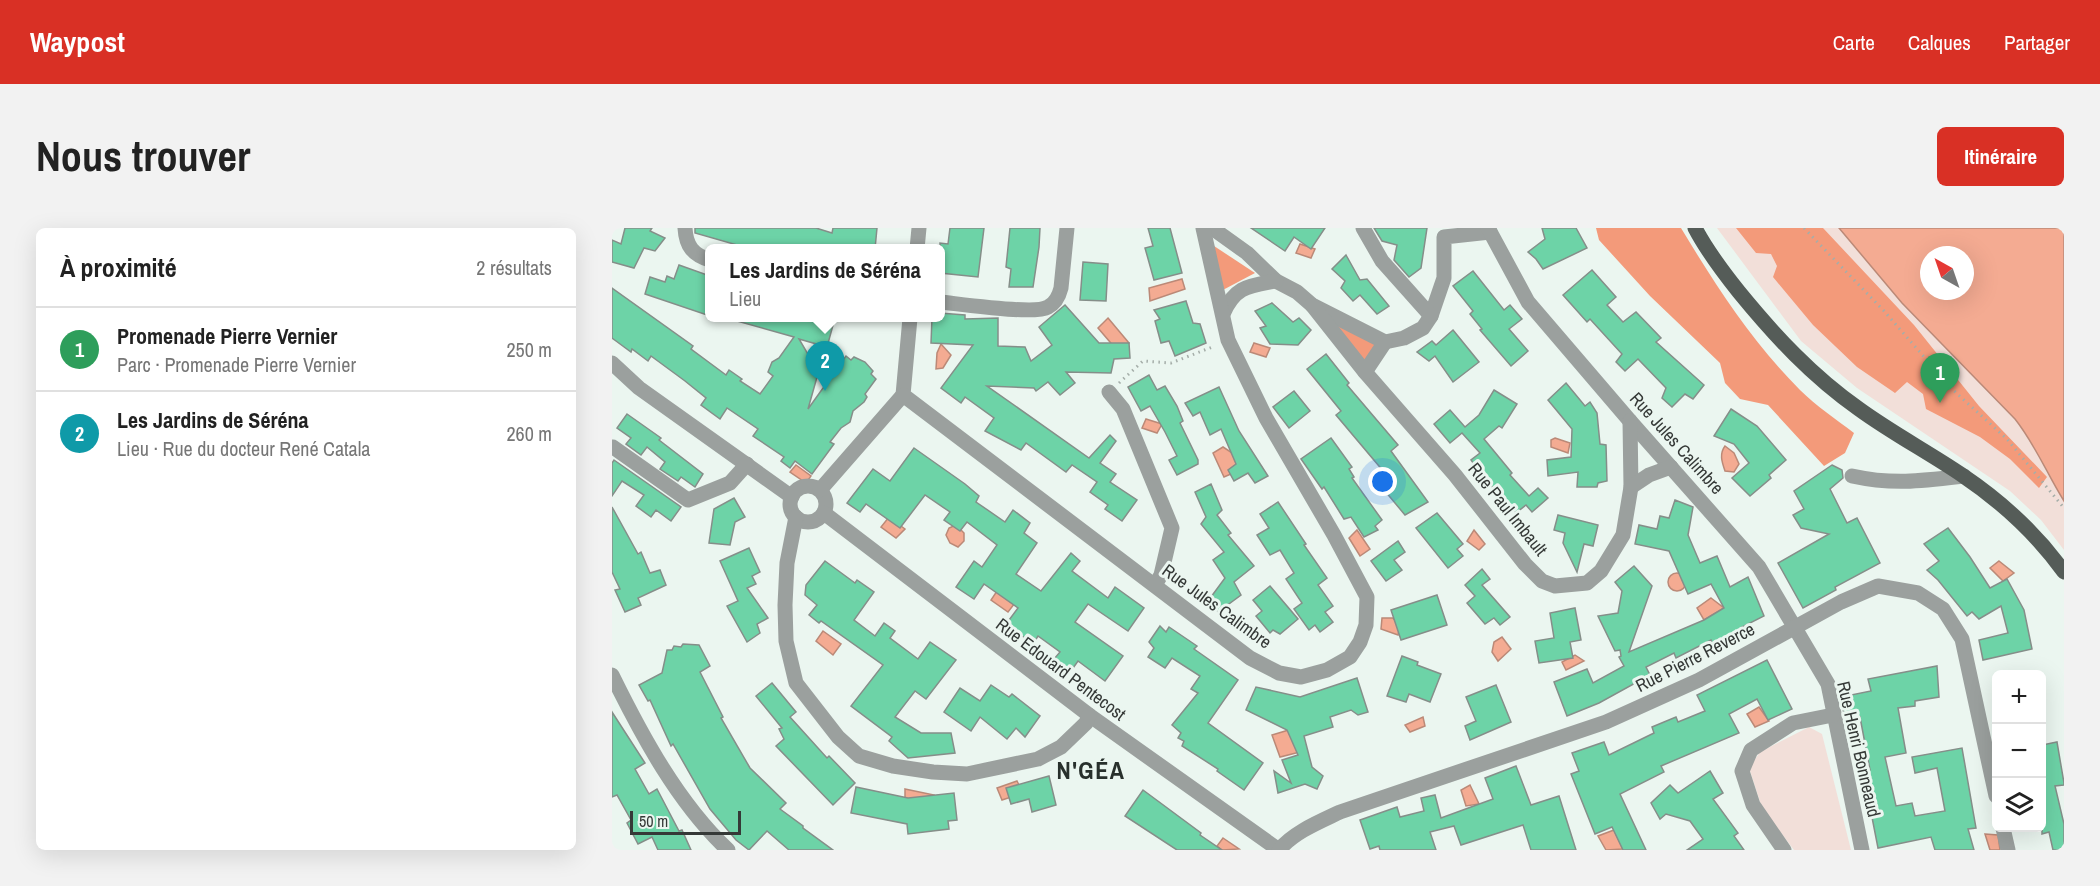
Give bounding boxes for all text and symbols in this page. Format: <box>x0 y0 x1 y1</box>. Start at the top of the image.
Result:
text: Waypost <box>30 23 125 61</box>
text: Carte <box>1833 28 1875 57</box>
text: Calques <box>1908 28 1971 57</box>
text: Partager <box>2004 28 2070 57</box>
button: Itinéraire <box>1937 127 2064 186</box>
text: Nous trouver <box>36 128 250 184</box>
popup <box>705 244 945 322</box>
north arrow <box>1920 246 1974 300</box>
text: À proximité <box>60 250 177 285</box>
text: 2 résultats <box>476 254 552 281</box>
text: Les Jardins de Séréna <box>729 255 921 285</box>
text: Lieu <box>729 285 761 312</box>
text: Promenade Pierre Vernier <box>117 321 337 351</box>
text: 1 <box>75 336 84 363</box>
text: 250 m <box>506 336 552 363</box>
pin: 2 <box>806 342 844 391</box>
text: Parc · Promenade Pierre Vernier <box>117 351 356 378</box>
pin: 1 <box>1920 354 1960 403</box>
street label: Rue Jules Calimbre <box>1624 386 1730 500</box>
text: Les Jardins de Séréna <box>117 405 309 435</box>
text: 2 <box>75 420 84 447</box>
text: 260 m <box>506 420 552 447</box>
text: Lieu · Rue du docteur René Catala <box>117 435 370 462</box>
street label: Rue Paul Imbault <box>1463 457 1553 561</box>
your location <box>1368 467 1397 496</box>
street label: Rue Jules Calimbre <box>1157 558 1277 654</box>
street label: Rue Edouard Pentecost <box>991 612 1131 726</box>
street label: Rue Pierre Reverce <box>1631 616 1759 698</box>
map controls <box>1992 670 2046 832</box>
button: + <box>1992 670 2046 724</box>
street label: Rue Henri Bonneaud <box>1831 679 1887 819</box>
button: − <box>1992 724 2046 778</box>
district label: N'GÉA <box>1056 754 1126 786</box>
button: layers <box>1992 778 2046 832</box>
scale bar <box>630 808 741 836</box>
text: 50 m <box>639 810 668 832</box>

